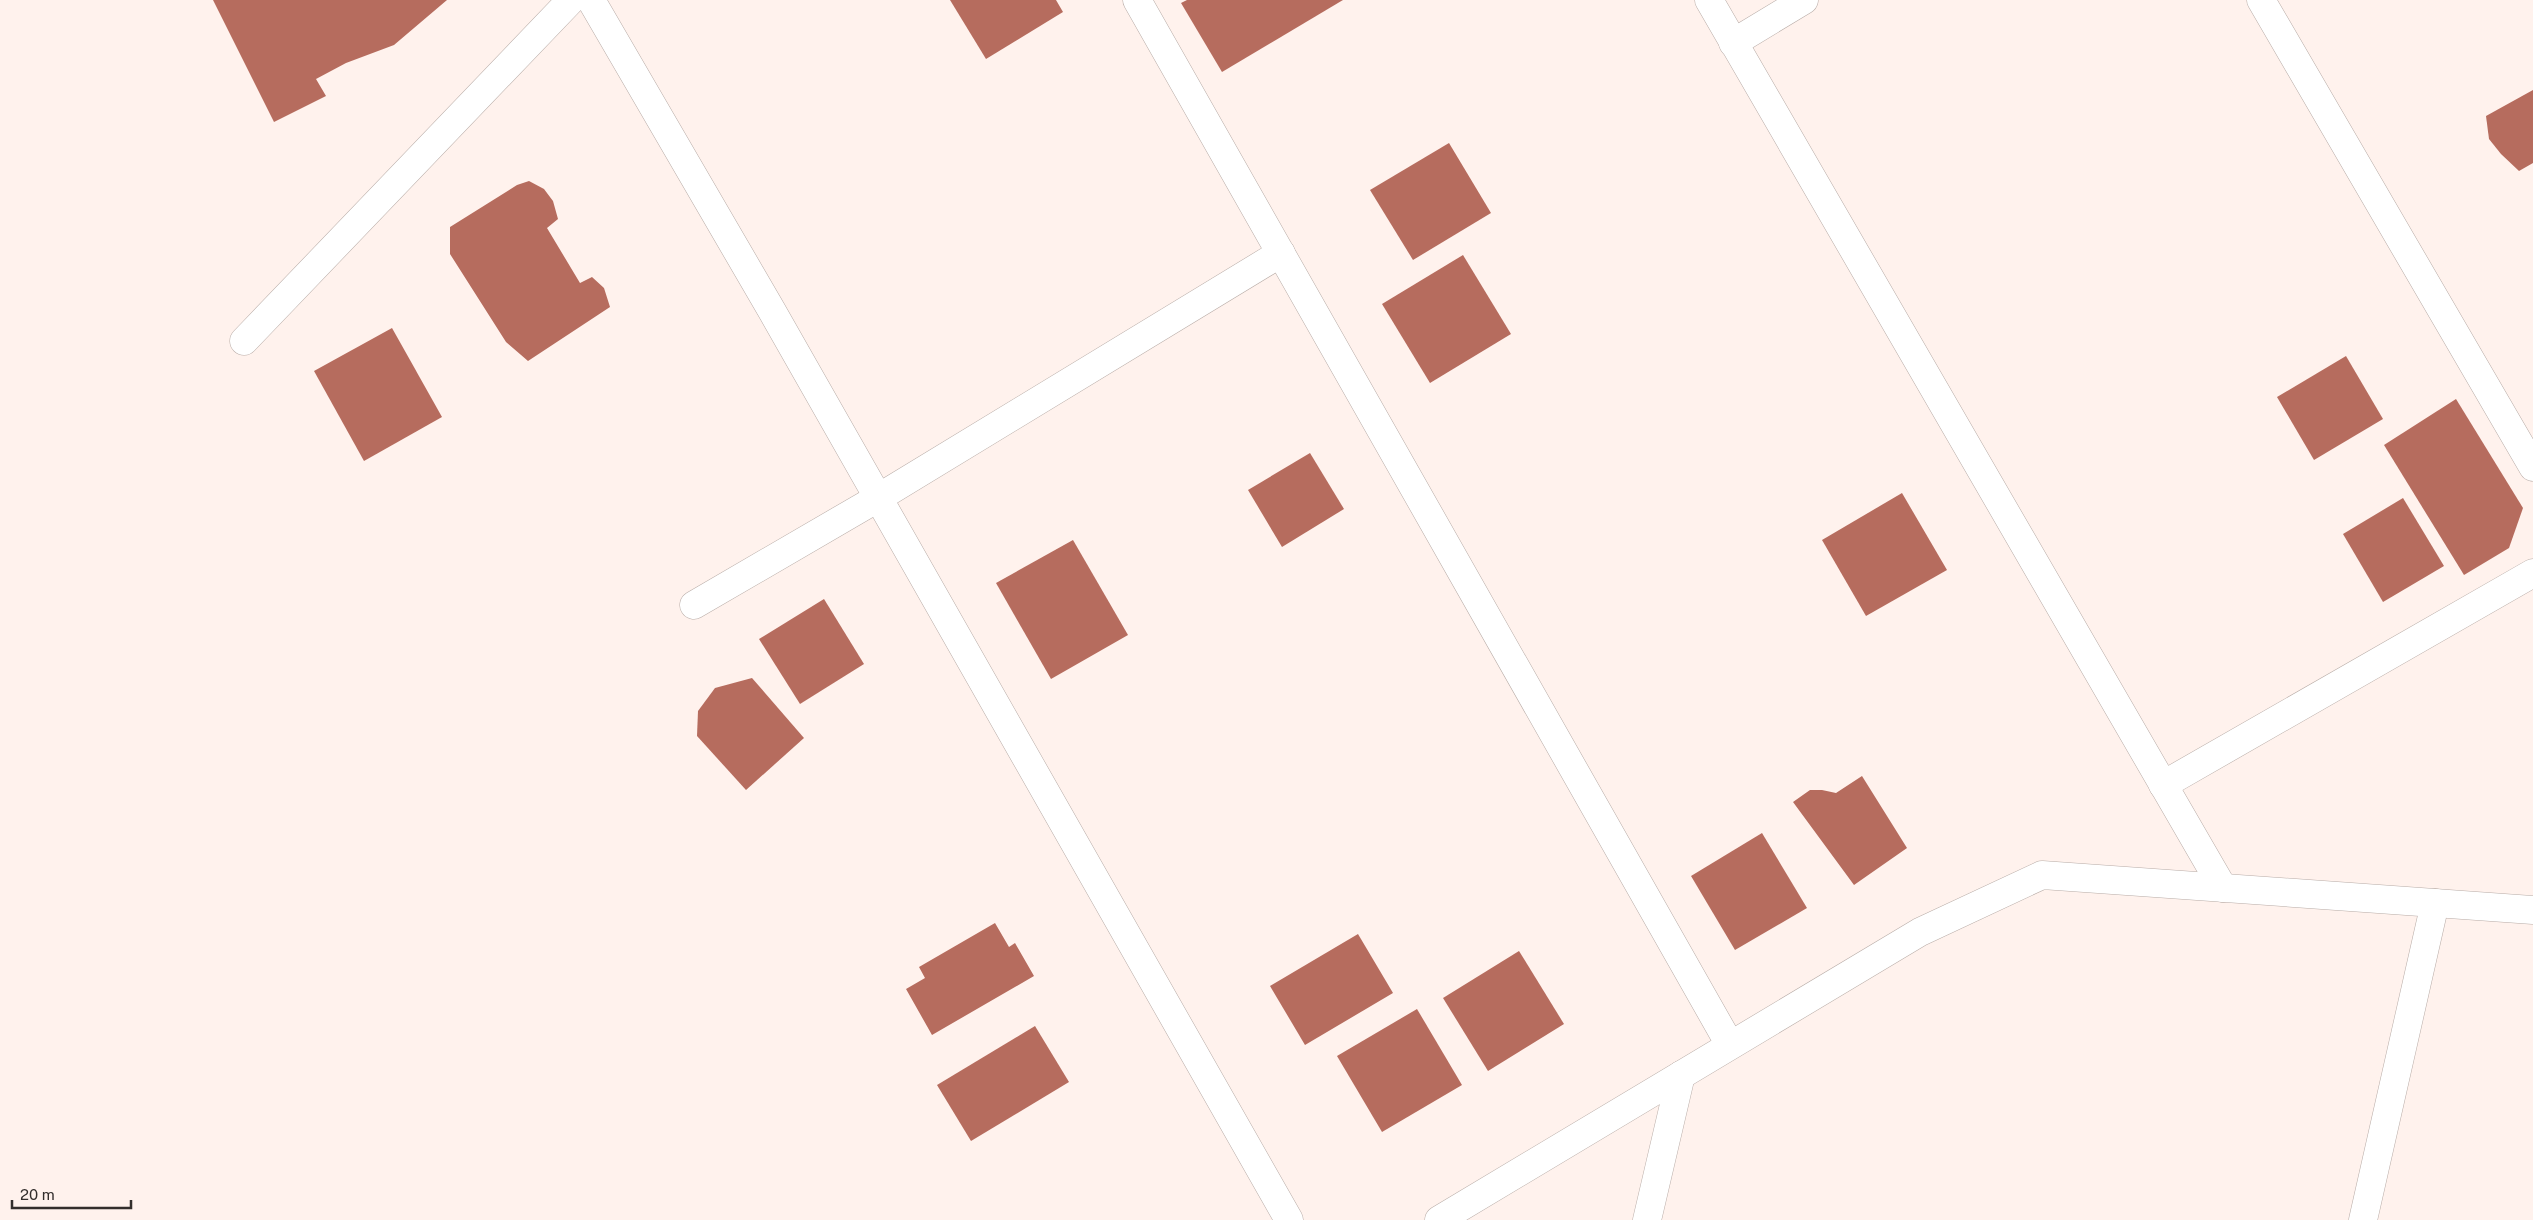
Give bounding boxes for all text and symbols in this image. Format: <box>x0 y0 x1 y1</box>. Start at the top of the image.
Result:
scale bar <box>12 1178 131 1210</box>
text: 20 m <box>20 1186 55 1203</box>

